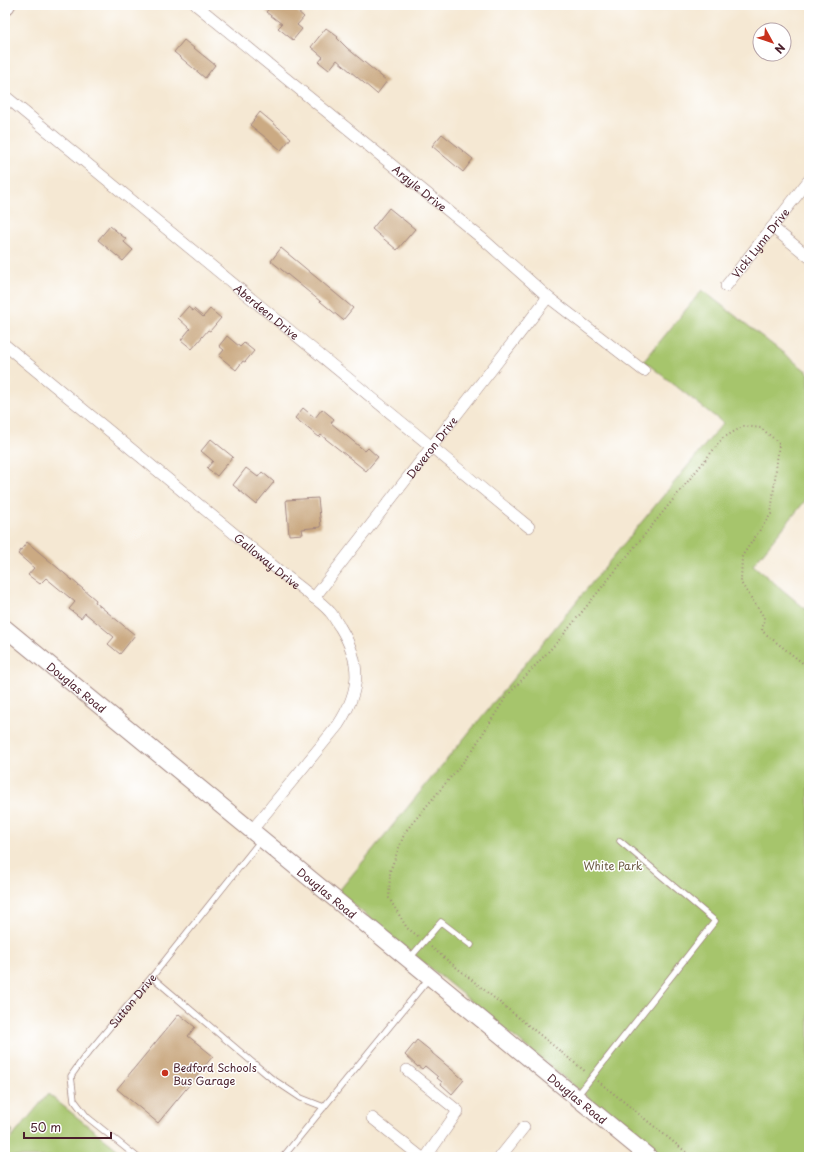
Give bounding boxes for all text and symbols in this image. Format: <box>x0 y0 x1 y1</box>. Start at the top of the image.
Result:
north arrow <box>752 22 792 62</box>
text: N <box>771 40 789 58</box>
street label: Argyle Drive <box>389 160 451 215</box>
street label: Vicki Lynn Drive <box>727 204 793 282</box>
street label: Aberdeen Drive <box>231 279 303 343</box>
street label: Deveron Drive <box>402 412 461 482</box>
street label: Galloway Drive <box>231 529 304 593</box>
street label: Douglas Road <box>43 657 110 717</box>
park label: White Park <box>583 857 643 874</box>
street label: Douglas Road <box>294 863 361 922</box>
street label: Sutton Drive <box>104 969 160 1031</box>
place label: Bedford Schools Bus Garage <box>173 1059 257 1089</box>
marker: Bedford Schools Bus Garage <box>160 1068 170 1078</box>
street label: Douglas Road <box>544 1069 611 1128</box>
scale bar <box>24 1114 111 1140</box>
text: 50 m <box>30 1118 61 1136</box>

